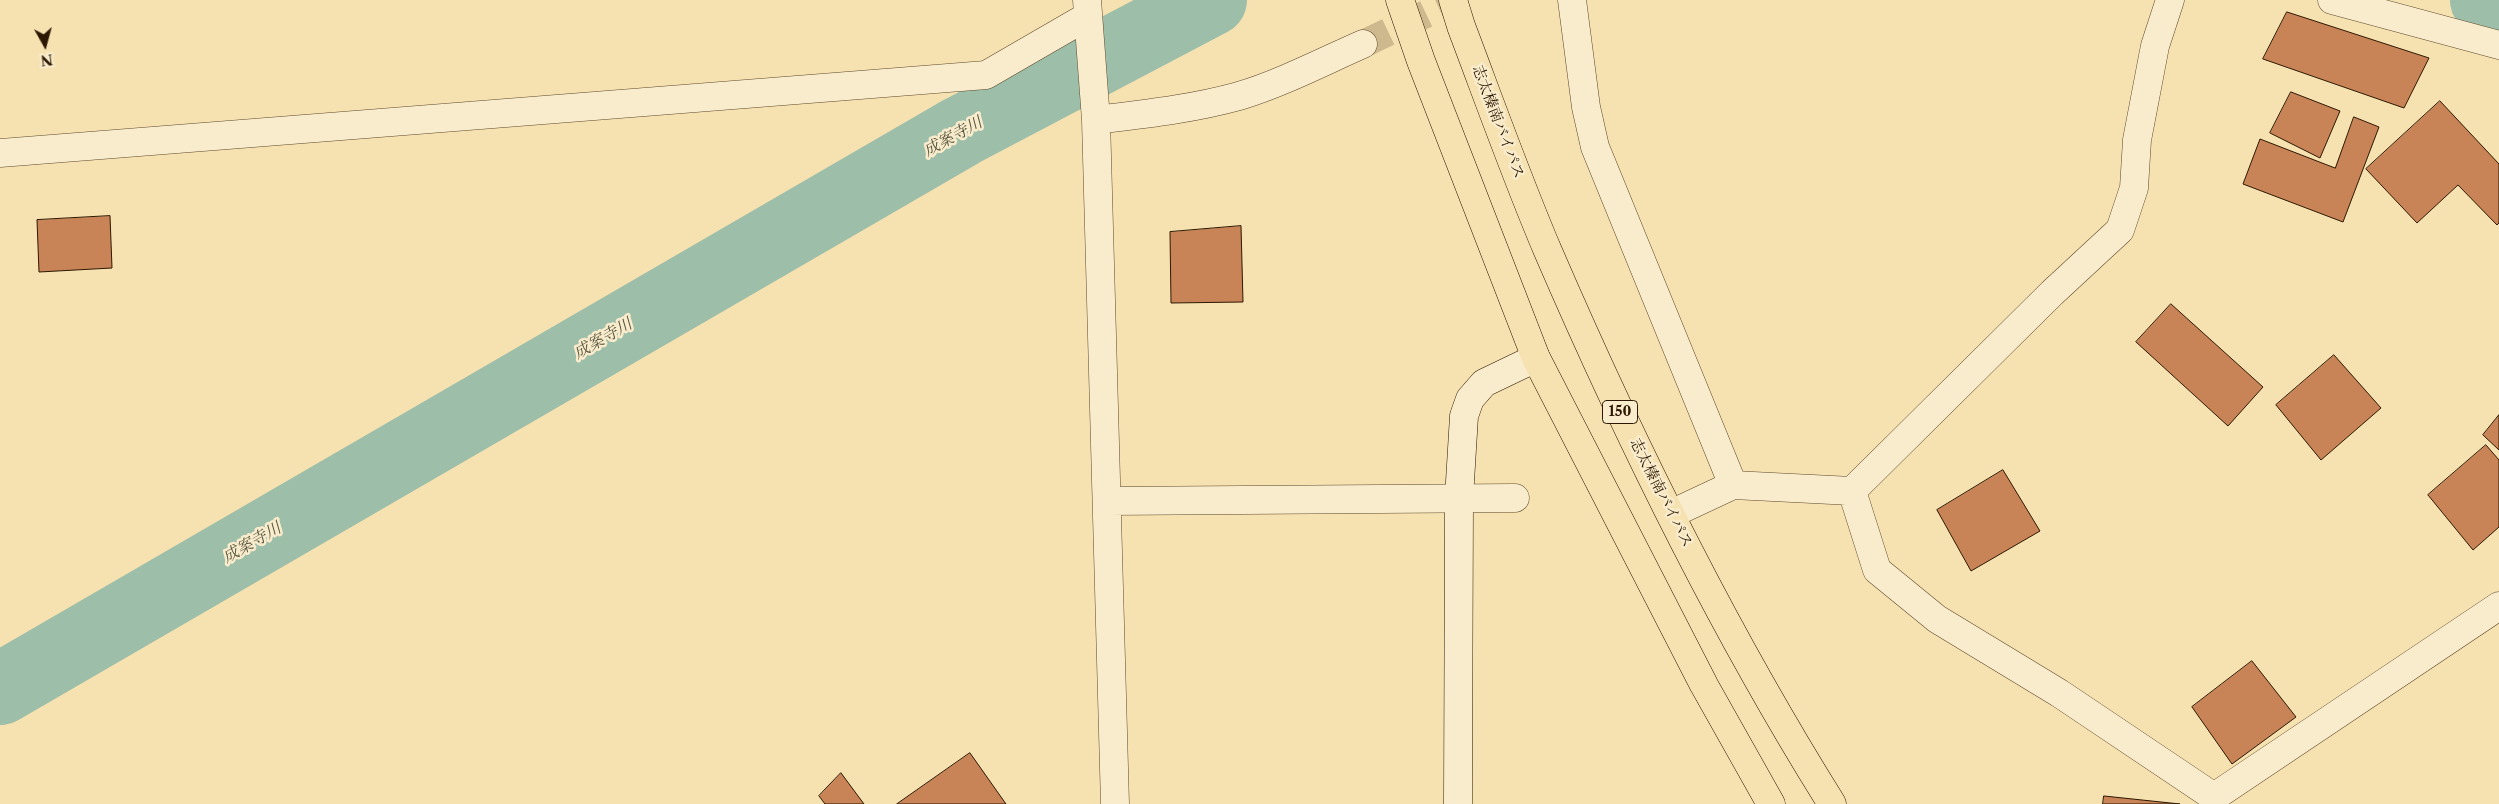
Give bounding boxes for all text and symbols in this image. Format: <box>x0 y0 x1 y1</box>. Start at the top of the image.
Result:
north arrow <box>20 20 70 70</box>
text: N <box>40 50 54 70</box>
street label: 志太榛南バイパス <box>1468 63 1528 181</box>
water label: 成案寺川 <box>920 113 986 161</box>
water label: 成案寺川 <box>570 315 636 363</box>
road number: 150 <box>1602 401 1638 424</box>
street label: 志太榛南バイパス <box>1626 435 1696 551</box>
water label: 成案寺川 <box>219 519 285 567</box>

